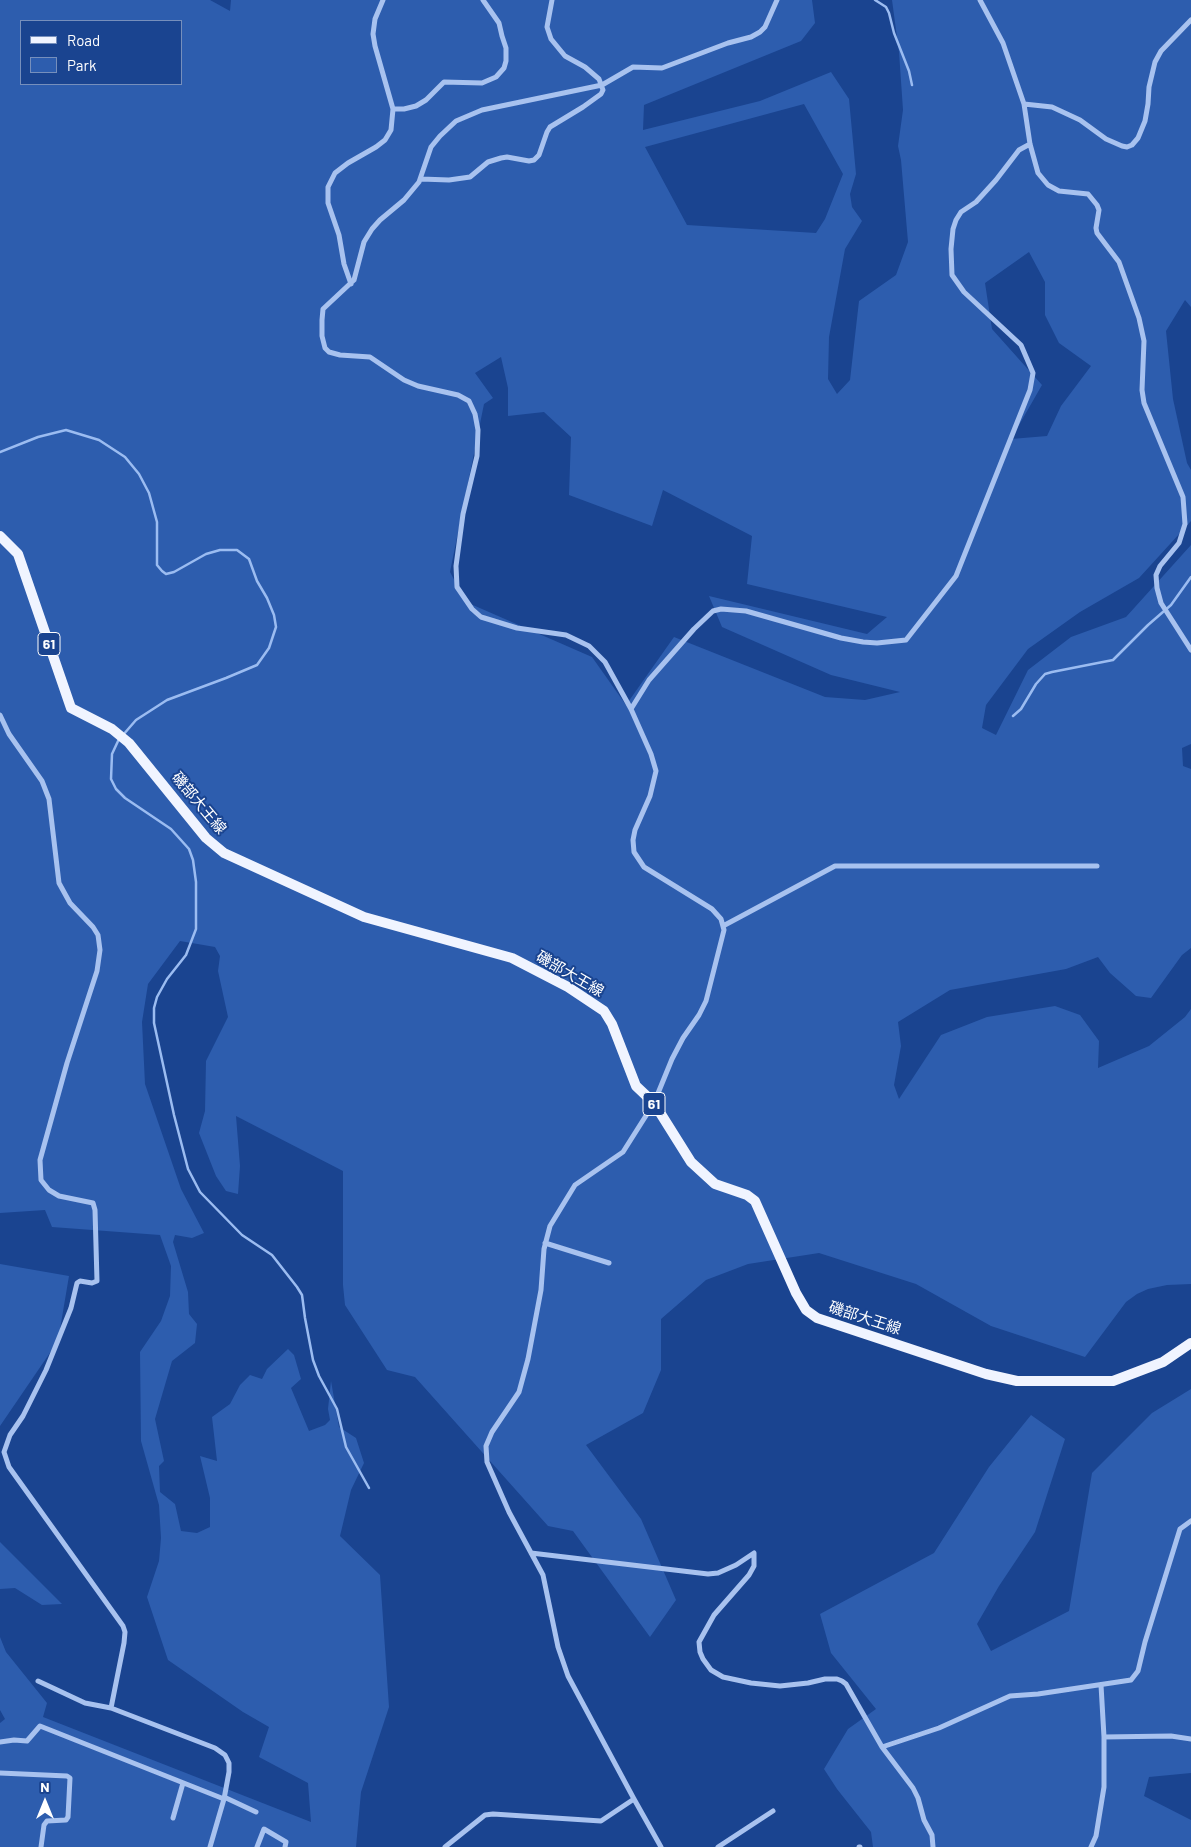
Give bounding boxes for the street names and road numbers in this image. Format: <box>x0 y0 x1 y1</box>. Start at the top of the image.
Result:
road number: 61 <box>38 633 60 656</box>
street label: 磯部大王線 <box>168 768 230 838</box>
street label: 磯部大王線 <box>533 947 607 1001</box>
road number: 61 <box>643 1092 665 1116</box>
street label: 磯部大王線 <box>827 1298 903 1338</box>

